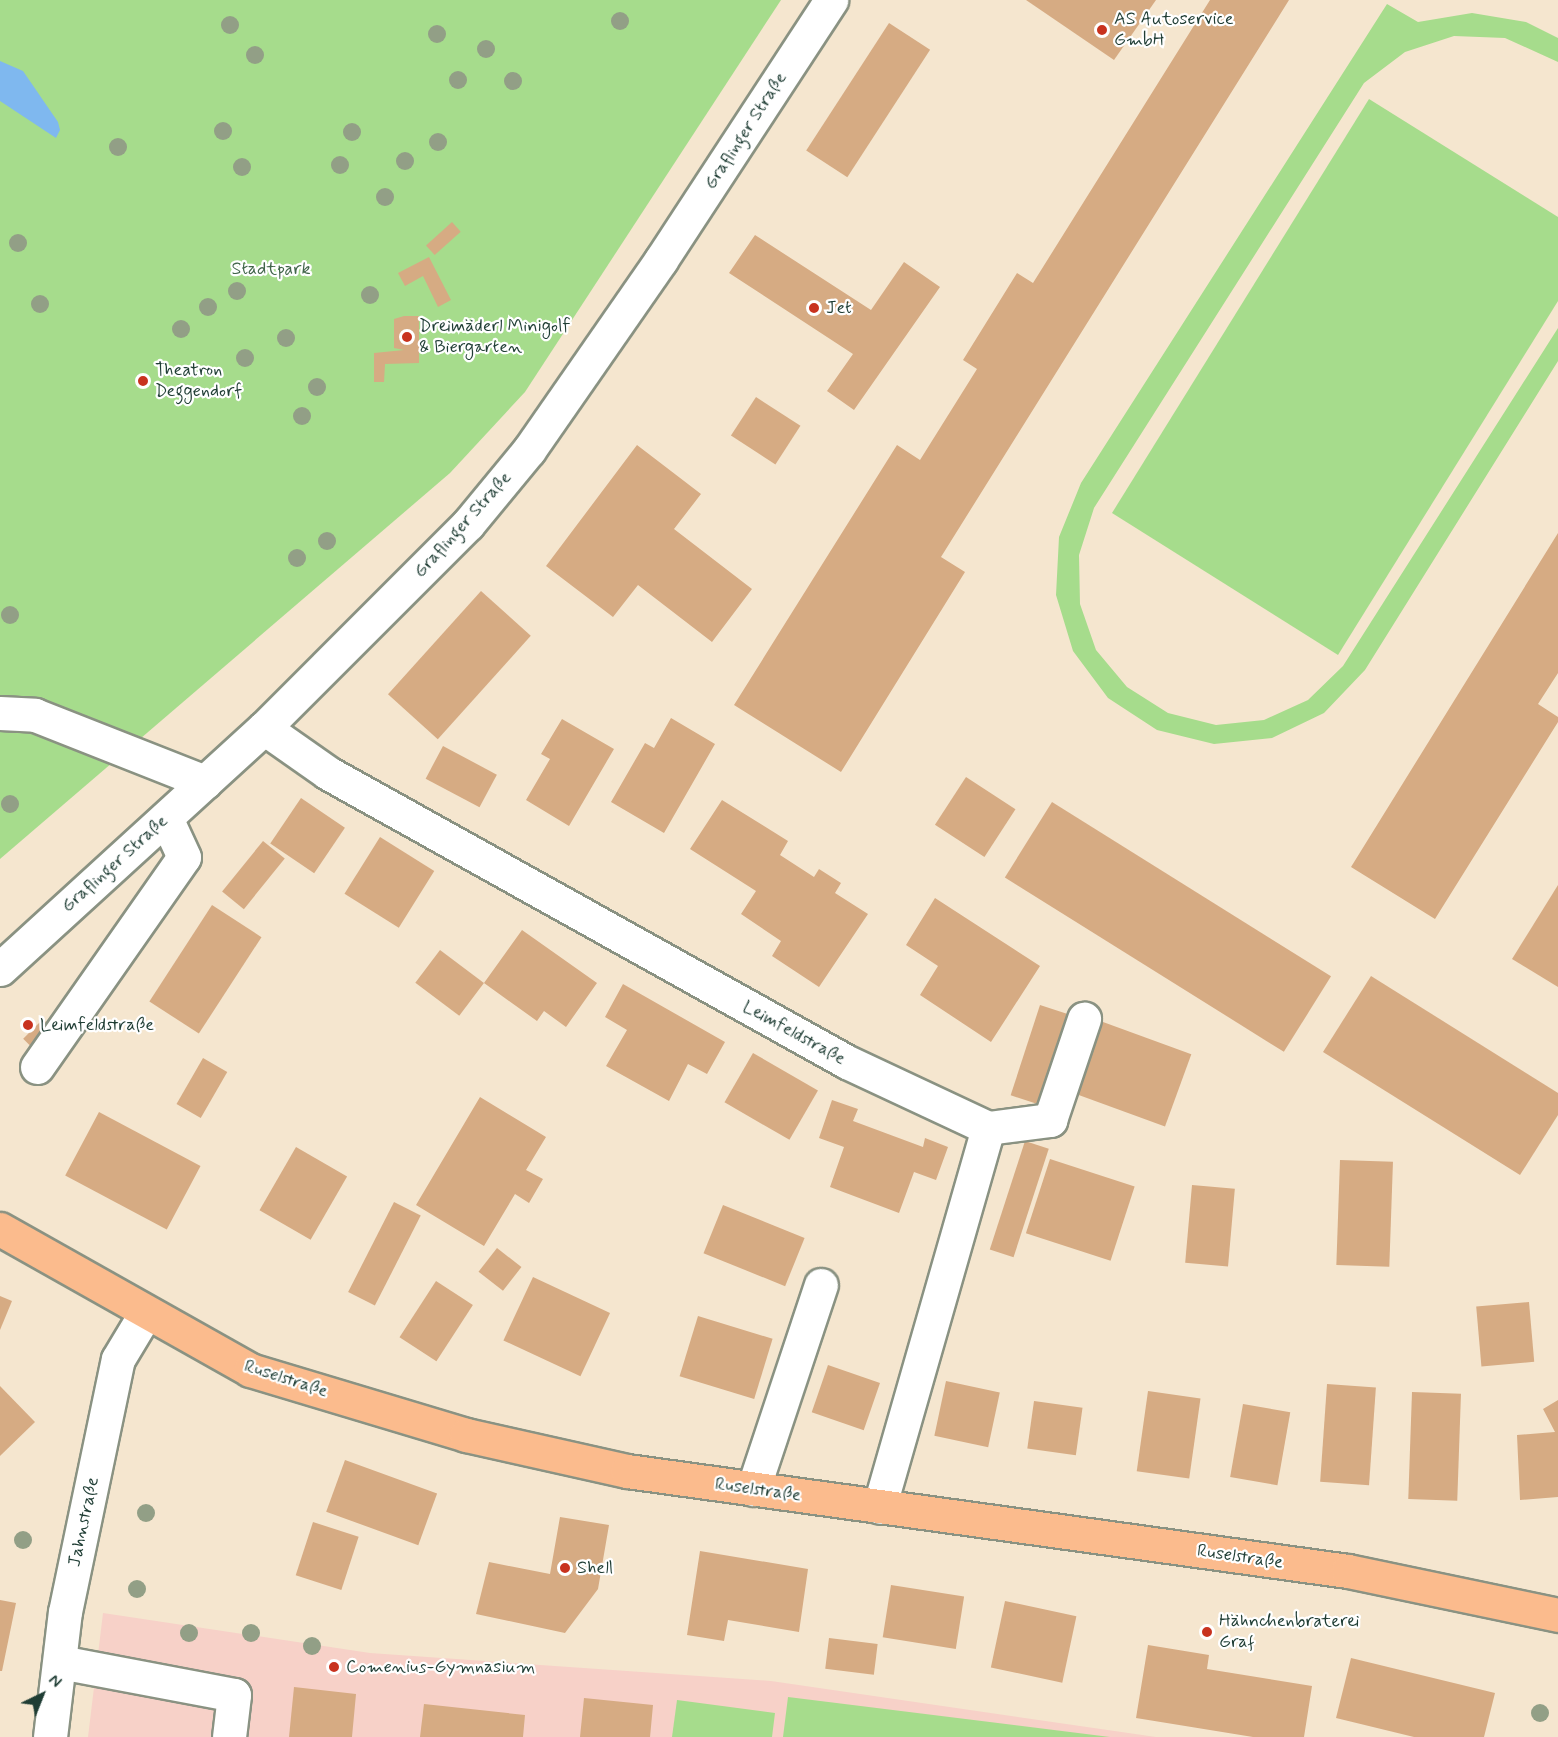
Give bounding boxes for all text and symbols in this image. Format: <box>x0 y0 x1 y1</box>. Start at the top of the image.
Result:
place label: AS Autoservice GmbH <box>1114 9 1230 52</box>
marker: AS Autoservice GmbH <box>1095 23 1109 37</box>
street label: Graflinger Straße <box>700 68 792 194</box>
park label: Stadtpark <box>231 258 311 280</box>
place label: Jet <box>826 297 852 319</box>
marker: Jet <box>807 301 821 315</box>
place label: Dreimäderl Minigolf & Biergarten <box>419 316 570 358</box>
marker: Dreimäderl Minigolf & Biergarten <box>400 330 414 344</box>
place label: Theatron Deggendorf <box>155 360 242 403</box>
marker: Theatron Deggendorf <box>136 374 150 388</box>
street label: Graflinger Straße <box>410 467 516 583</box>
street label: Graflinger Straße <box>57 811 173 917</box>
street label: Leimfeldstraße <box>739 996 849 1070</box>
place label: Leimfeldstraße <box>40 1014 154 1036</box>
marker: Leimfeldstraße <box>21 1018 35 1032</box>
street label: Ruselstraße <box>241 1355 331 1403</box>
street label: Ruselstraße <box>714 1473 802 1507</box>
street label: Jahnstraße <box>64 1475 104 1569</box>
street label: Ruselstraße <box>1196 1540 1284 1574</box>
place label: Shell <box>577 1557 613 1579</box>
marker: Shell <box>558 1561 572 1575</box>
place label: Hähnchenbraterei Graf <box>1219 1611 1359 1654</box>
marker: Hähnchenbraterei Graf <box>1200 1625 1214 1639</box>
place label: Comenius-Gymnasium <box>346 1656 535 1678</box>
marker: Comenius-Gymnasium <box>327 1660 341 1674</box>
north arrow <box>12 1665 72 1725</box>
text: N <box>44 1670 66 1693</box>

